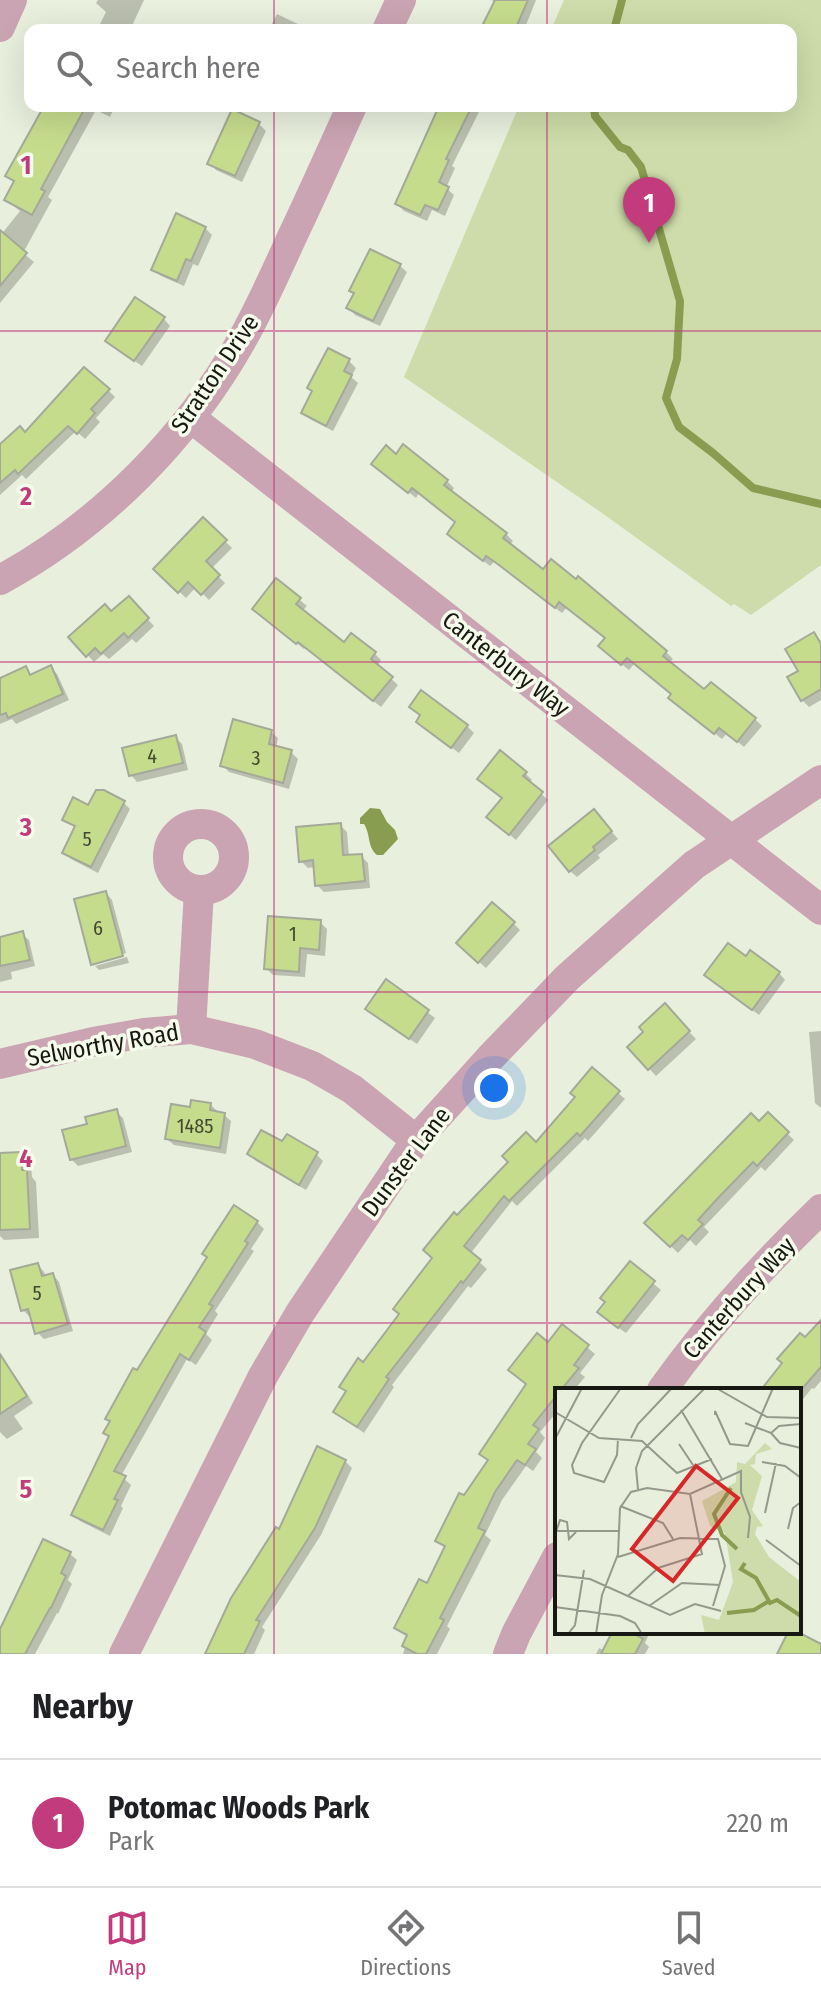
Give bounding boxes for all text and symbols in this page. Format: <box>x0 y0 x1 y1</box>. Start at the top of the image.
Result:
search box <box>24 24 797 112</box>
icon: search <box>52 46 96 90</box>
text: Search here <box>116 50 261 86</box>
text: 1 <box>21 150 32 181</box>
pin: 1 <box>623 177 675 243</box>
street label: Stratton Drive <box>165 310 265 438</box>
text: 2 <box>19 481 32 512</box>
street label: Canterbury Way <box>437 606 575 722</box>
house number: 4 <box>147 744 157 768</box>
house number: 3 <box>251 746 261 770</box>
text: 3 <box>19 812 32 843</box>
house number: 5 <box>82 827 92 851</box>
house number: 6 <box>93 916 103 940</box>
house number: 1 <box>289 922 297 946</box>
street label: Selworthy Road <box>25 1018 181 1072</box>
your location <box>474 1068 514 1108</box>
street label: Dunster Lane <box>356 1102 456 1222</box>
house number: 1485 <box>177 1114 213 1138</box>
text: 4 <box>19 1143 33 1174</box>
street label: Canterbury Way <box>677 1231 801 1364</box>
house number: 5 <box>32 1281 42 1305</box>
inset map <box>555 1388 801 1634</box>
text: 5 <box>20 1474 33 1505</box>
text: Nearby <box>32 1686 133 1727</box>
text: Potomac Woods Park <box>108 1790 369 1826</box>
text: 1 <box>53 1808 64 1839</box>
text: 220 m <box>726 1808 789 1839</box>
text: Park <box>108 1826 154 1857</box>
tab: Map <box>105 1906 149 1981</box>
tab: Directions <box>360 1906 451 1981</box>
tab: Saved <box>662 1906 716 1981</box>

